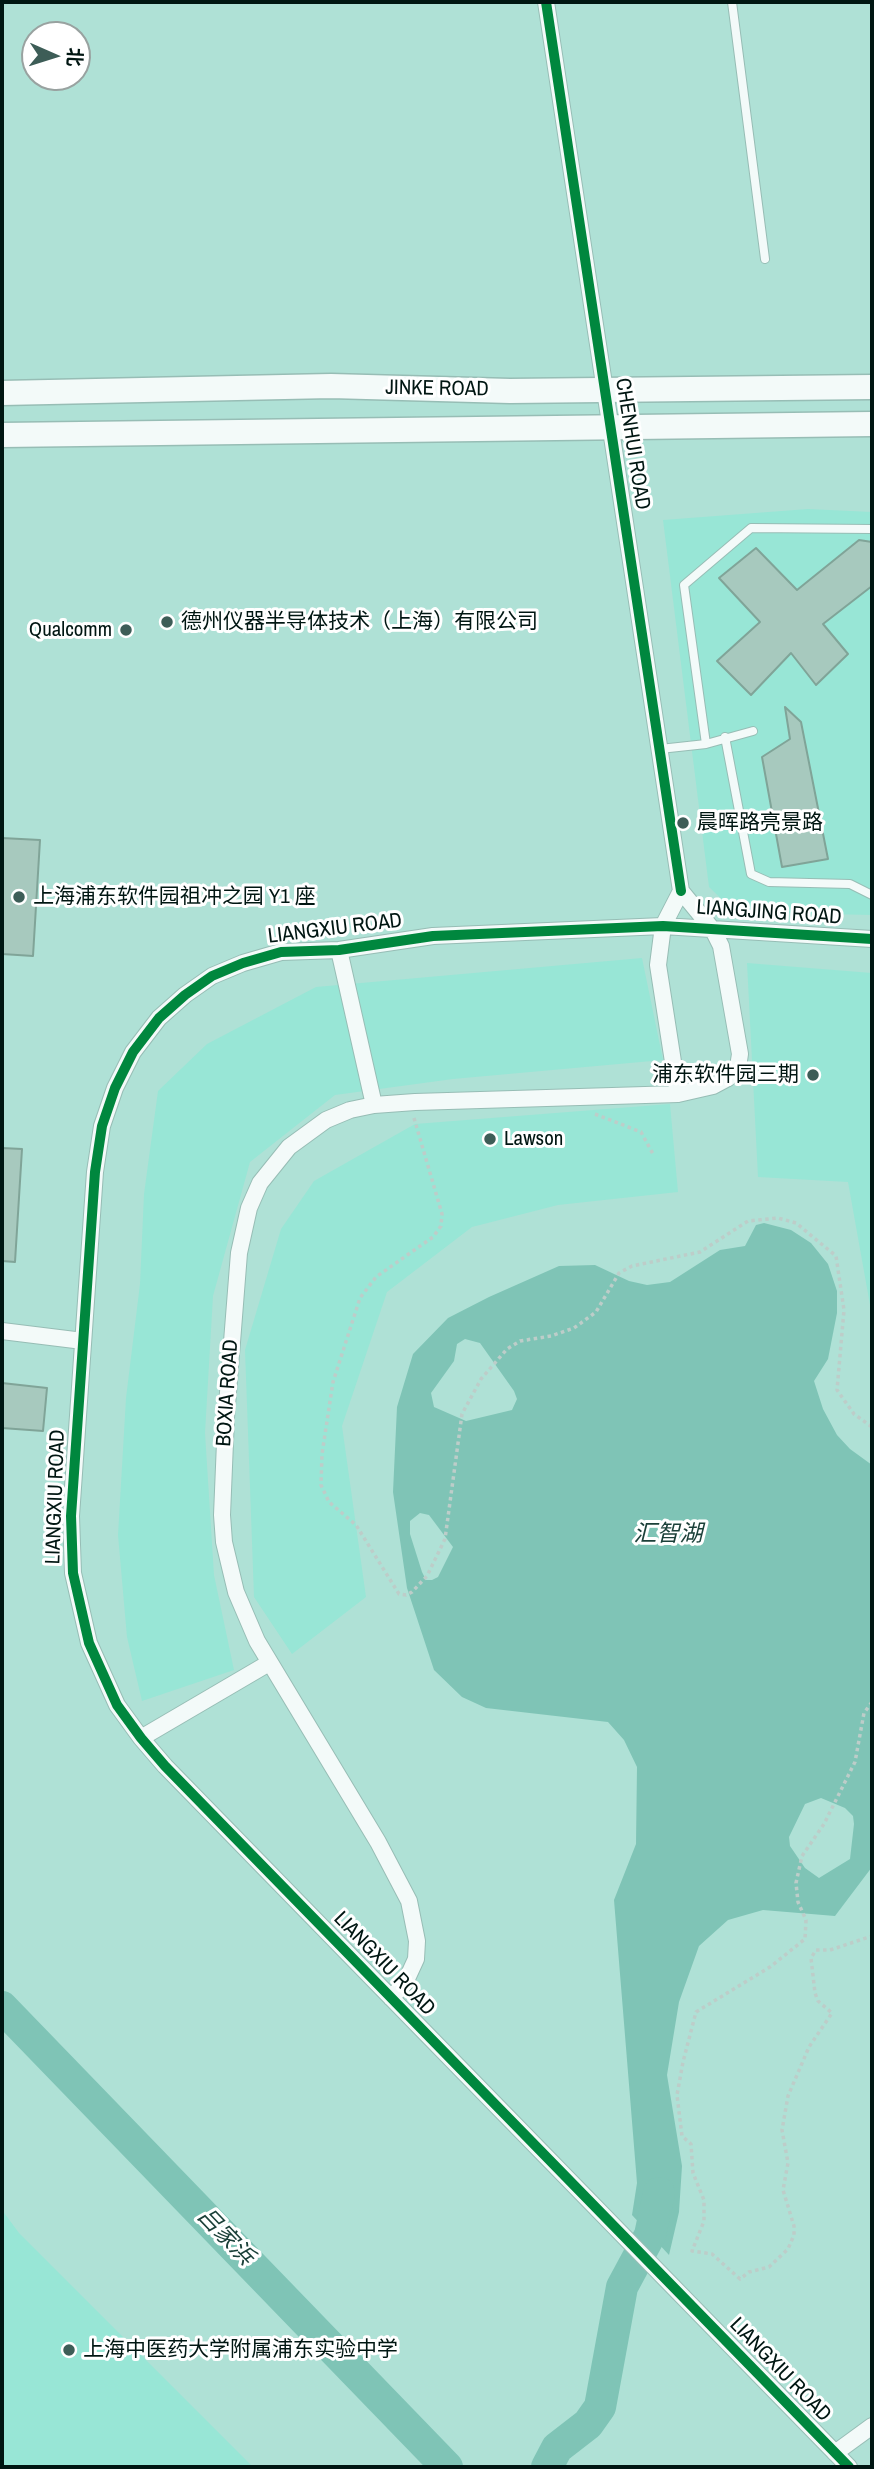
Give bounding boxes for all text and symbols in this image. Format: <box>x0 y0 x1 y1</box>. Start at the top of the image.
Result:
north arrow <box>21 21 91 91</box>
text: 北 <box>61 47 88 67</box>
street label: JINKE ROAD <box>385 376 489 402</box>
street label: CHENHUI ROAD <box>609 376 655 512</box>
place label: 德州仪器半导体技术（上海）有限公司 <box>181 609 538 635</box>
marker: 德州仪器半导体技术（上海）有限公司 <box>159 614 175 630</box>
place label: Qualcomm <box>29 617 112 643</box>
marker: Qualcomm <box>118 622 134 638</box>
place label: 晨晖路亮景路 <box>697 810 823 836</box>
marker: 晨晖路亮景路 <box>675 815 691 831</box>
place label: 上海浦东软件园祖冲之园 Y1 座 <box>33 884 316 910</box>
marker: 上海浦东软件园祖冲之园 Y1 座 <box>11 889 27 905</box>
street label: LIANGJING ROAD <box>696 895 842 931</box>
street label: LIANGXIU ROAD <box>267 908 403 950</box>
place label: 浦东软件园三期 <box>652 1062 799 1088</box>
marker: 浦东软件园三期 <box>805 1067 821 1083</box>
place label: Lawson <box>504 1126 563 1152</box>
marker: Lawson <box>482 1131 498 1147</box>
street label: BOXIA ROAD <box>212 1339 244 1447</box>
street label: LIANGXIU ROAD <box>41 1429 71 1565</box>
water label: 汇智湖 <box>634 1521 702 1549</box>
street label: LIANGXIU ROAD <box>328 1907 440 2021</box>
water label: 吕家浜 <box>191 2203 259 2271</box>
street label: LIANGXIU ROAD <box>724 2313 836 2427</box>
place label: 上海中医药大学附属浦东实验中学 <box>83 2337 398 2363</box>
marker: 上海中医药大学附属浦东实验中学 <box>61 2342 77 2358</box>

